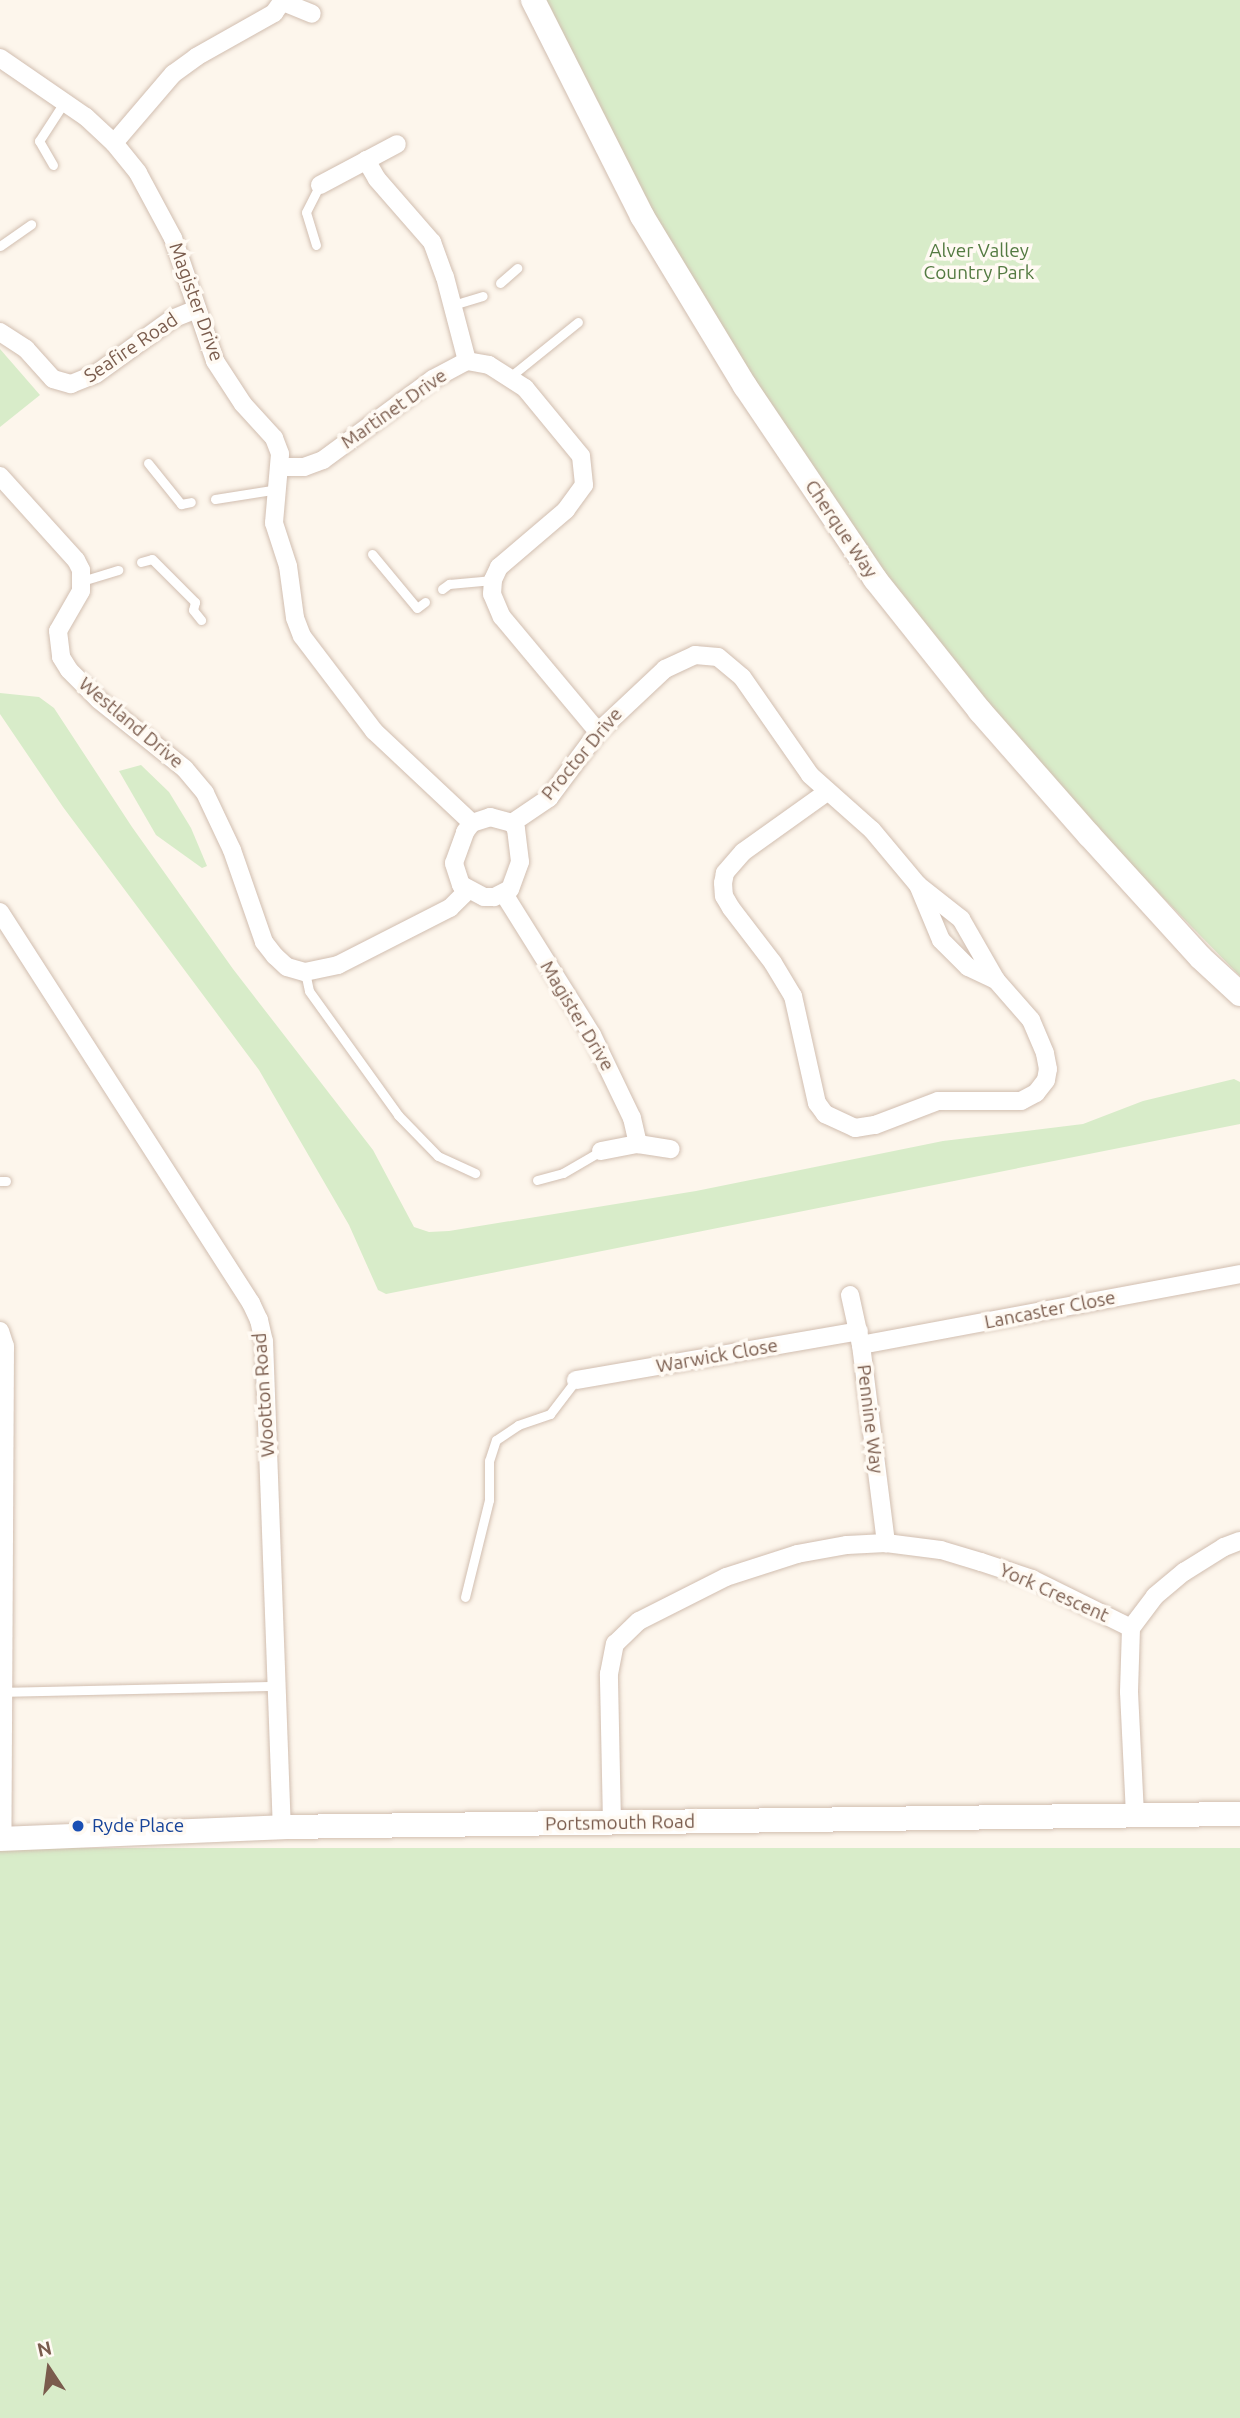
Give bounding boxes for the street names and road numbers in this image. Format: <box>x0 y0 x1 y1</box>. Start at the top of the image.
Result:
street label: Magister Drive <box>164 240 228 364</box>
street label: Seafire Road <box>80 308 182 388</box>
street label: Martinet Drive <box>337 364 451 454</box>
street label: Cherque Way <box>800 476 882 582</box>
street label: Westland Drive <box>74 673 188 773</box>
street label: Proctor Drive <box>537 703 627 805</box>
street label: Magister Drive <box>535 957 619 1075</box>
street label: Lancaster Close <box>983 1286 1117 1334</box>
street label: Wootton Road <box>248 1332 280 1458</box>
street label: Warwick Close <box>654 1334 780 1378</box>
street label: Pennine Way <box>852 1363 888 1475</box>
street label: York Crescent <box>996 1559 1112 1627</box>
street label: Portsmouth Road <box>545 1810 695 1836</box>

